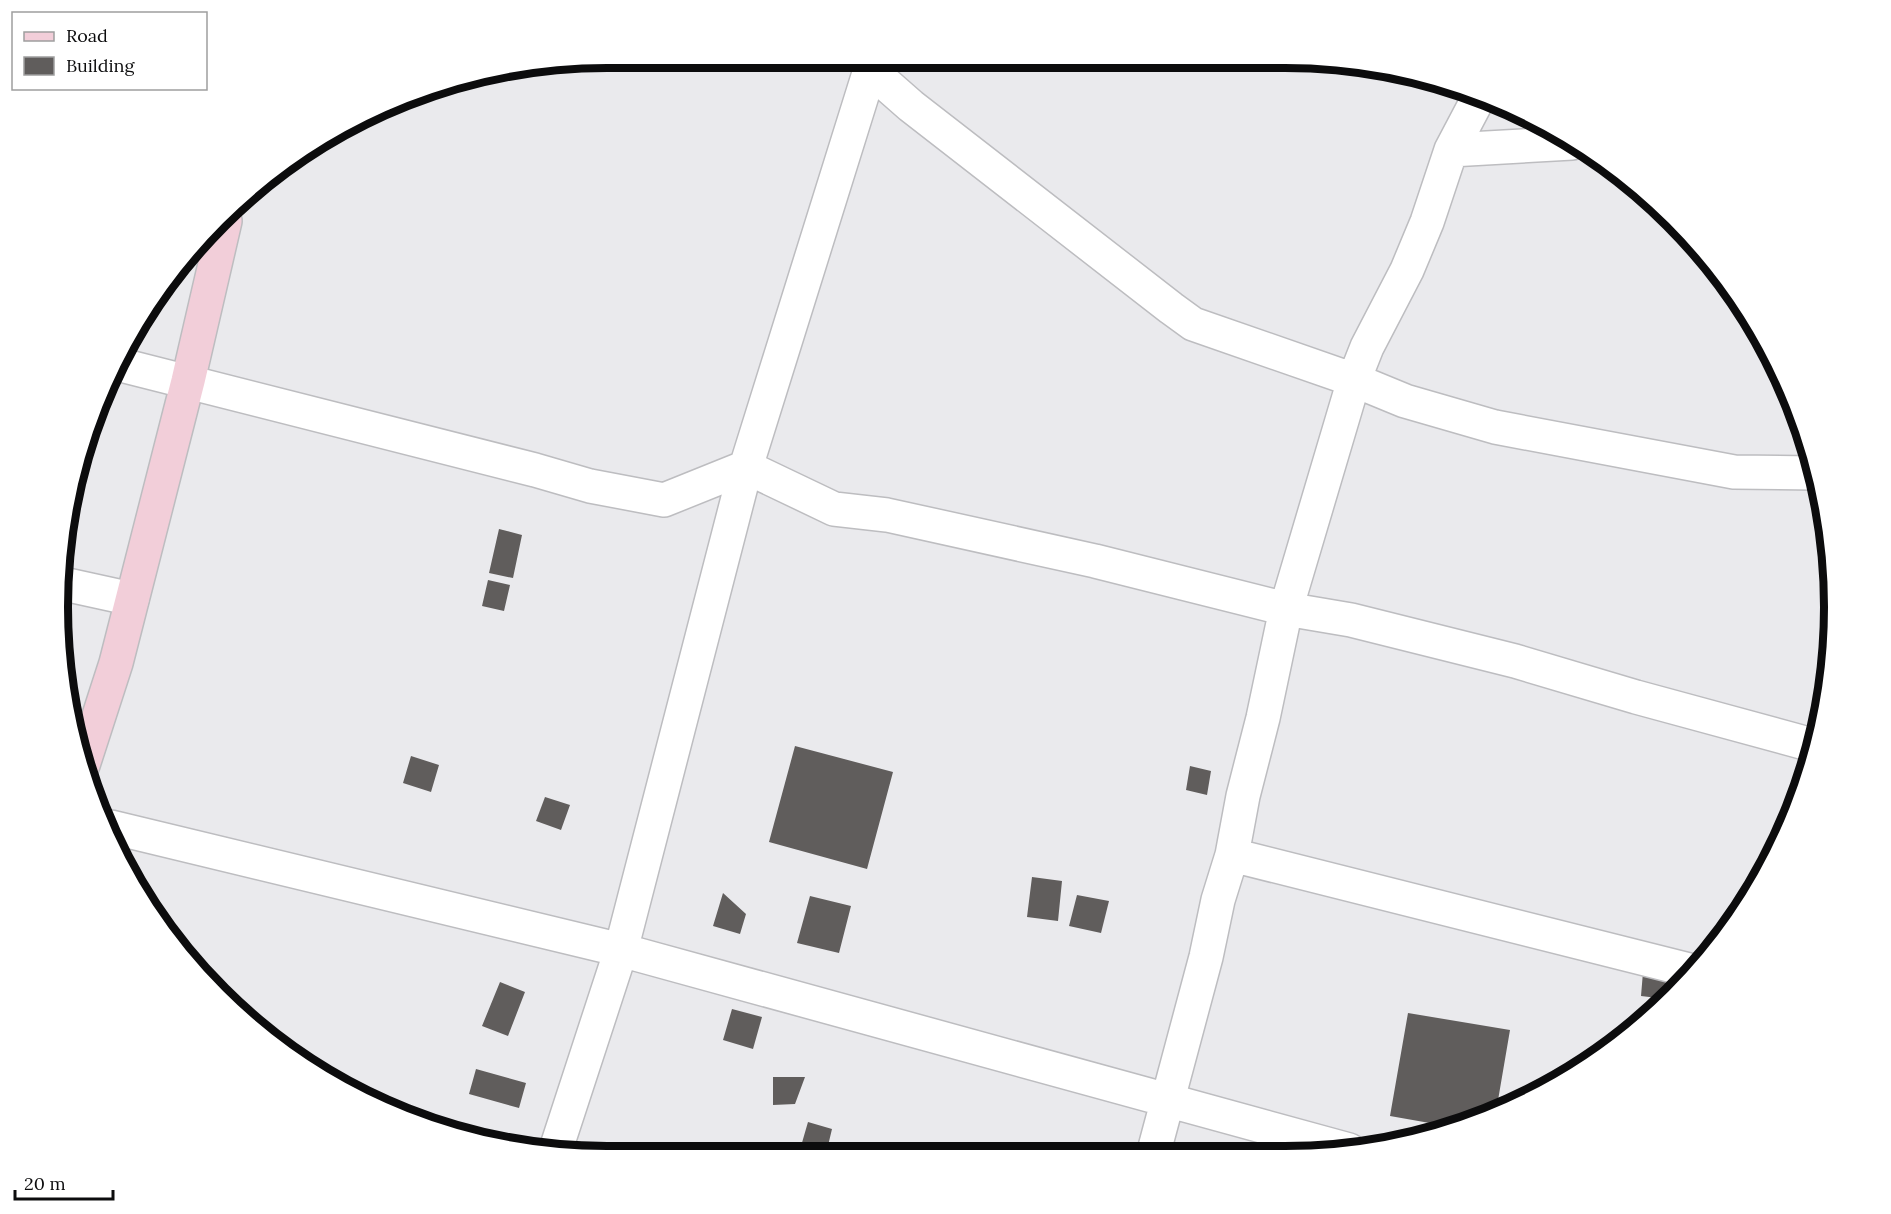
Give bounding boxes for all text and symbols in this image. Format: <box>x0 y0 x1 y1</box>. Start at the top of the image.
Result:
legend <box>12 12 207 90</box>
text: Road <box>66 24 108 47</box>
text: Building <box>66 54 136 77</box>
scale bar <box>15 1163 112 1201</box>
text: 20 m <box>24 1172 66 1195</box>

